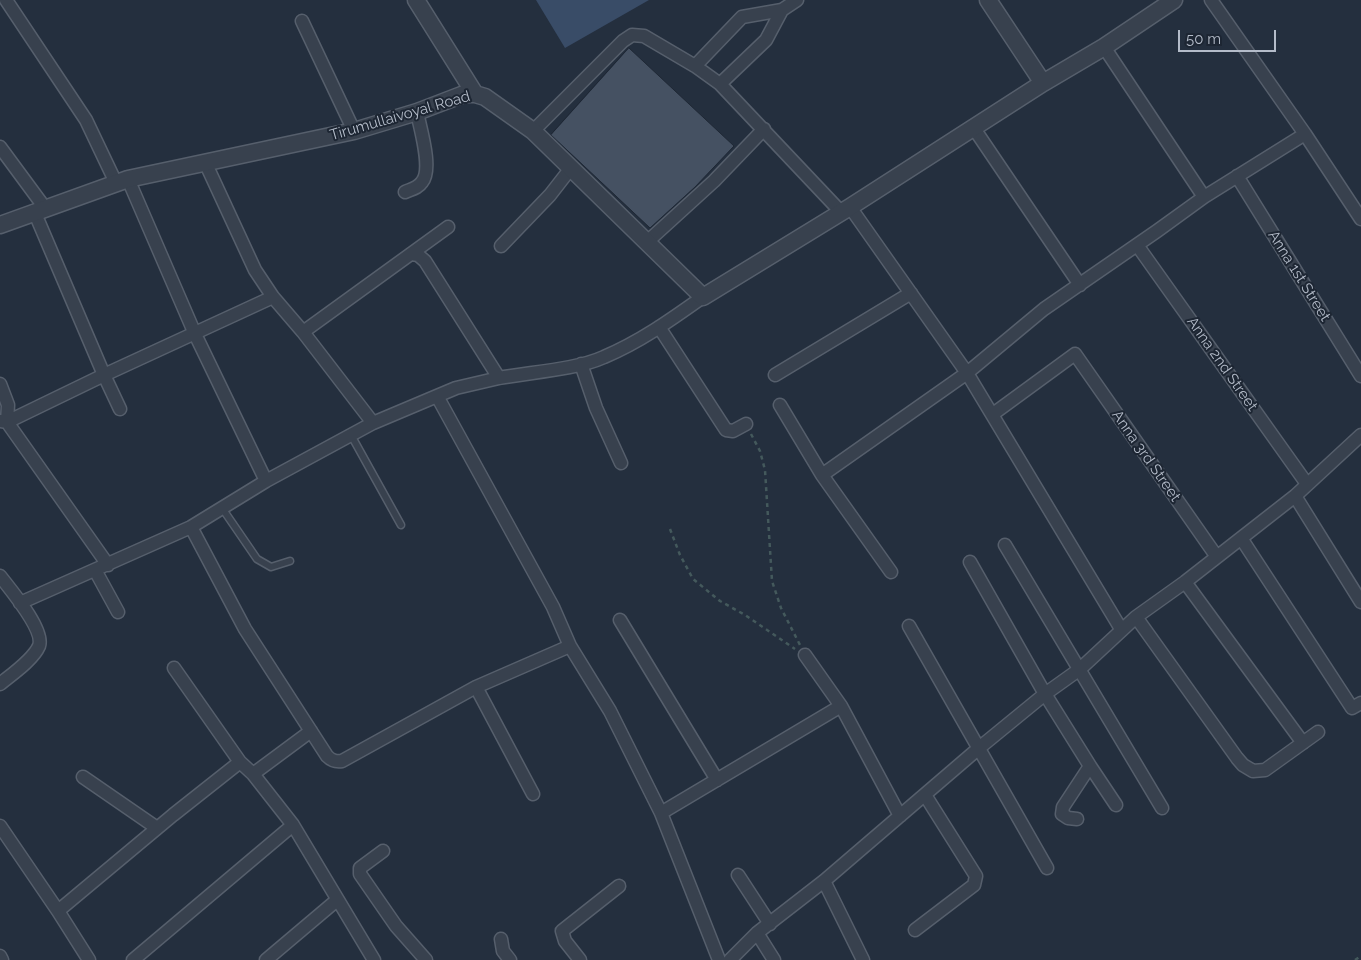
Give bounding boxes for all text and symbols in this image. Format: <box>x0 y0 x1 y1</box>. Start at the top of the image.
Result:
scale bar <box>1181 20 1278 52</box>
text: 50 m <box>1186 30 1221 48</box>
street label: Tirumullaivoyal Road <box>328 87 472 145</box>
street label: Anna 1st Street <box>1264 227 1334 325</box>
street label: Anna 2nd Street <box>1183 313 1261 415</box>
street label: Anna 3rd Street <box>1108 407 1184 505</box>

